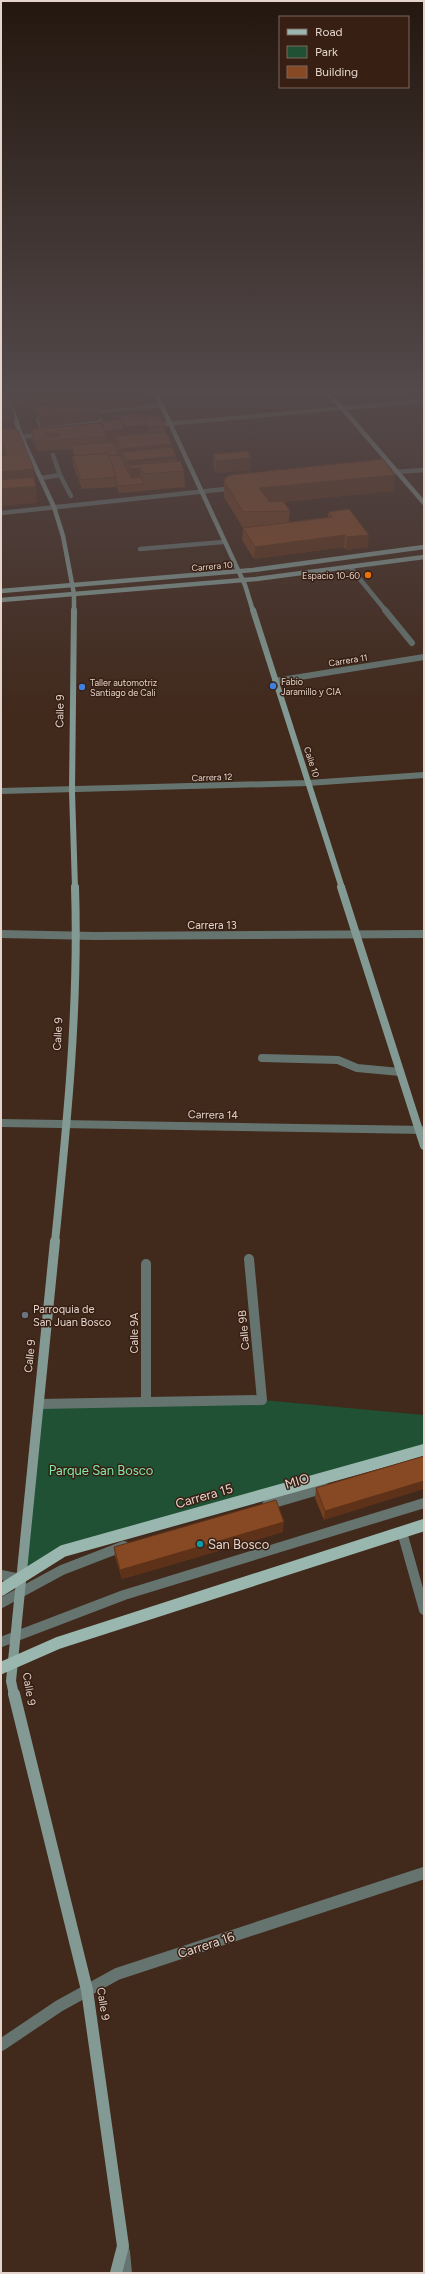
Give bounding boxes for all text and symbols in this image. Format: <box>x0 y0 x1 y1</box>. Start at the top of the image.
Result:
legend <box>279 16 409 88</box>
text: Road <box>315 25 343 39</box>
text: Park <box>315 45 338 59</box>
text: Building <box>315 65 358 79</box>
street label: Carrera 10 <box>191 559 233 573</box>
place label: Espacio 10-60 <box>302 570 360 581</box>
marker: Espacio 10-60 <box>363 570 373 580</box>
street label: Carrera 11 <box>328 651 368 669</box>
place label: Fabio Jaramillo y CIA <box>281 676 341 697</box>
place label: Taller automotriz Santiago de Cali <box>90 677 158 698</box>
marker: Fabio Jaramillo y CIA <box>268 681 278 691</box>
marker: Taller automotriz Santiago de Cali <box>77 682 87 692</box>
street label: Calle 9 <box>53 694 67 728</box>
street label: Calle 10 <box>302 745 322 779</box>
street label: Carrera 12 <box>191 771 233 783</box>
street label: Carrera 13 <box>187 919 237 932</box>
street label: Calle 9 <box>51 1017 65 1051</box>
street label: Carrera 14 <box>188 1108 238 1122</box>
place label: Parroquia de San Juan Bosco <box>33 1303 111 1329</box>
street label: Calle 9B <box>236 1309 252 1351</box>
marker: Parroquia de San Juan Bosco <box>20 1310 30 1320</box>
street label: Calle 9A <box>128 1312 141 1353</box>
street label: Calle 9 <box>22 1339 38 1373</box>
park label: Parque San Bosco <box>49 1463 153 1478</box>
street label: MIO <box>283 1470 311 1492</box>
street label: Carrera 15 <box>174 1481 234 1511</box>
place label: San Bosco <box>208 1537 269 1552</box>
marker: San Bosco <box>195 1539 205 1549</box>
street label: Calle 9 <box>20 1671 38 1707</box>
street label: Carrera 16 <box>176 1929 236 1961</box>
street label: Calle 9 <box>94 1987 112 2021</box>

